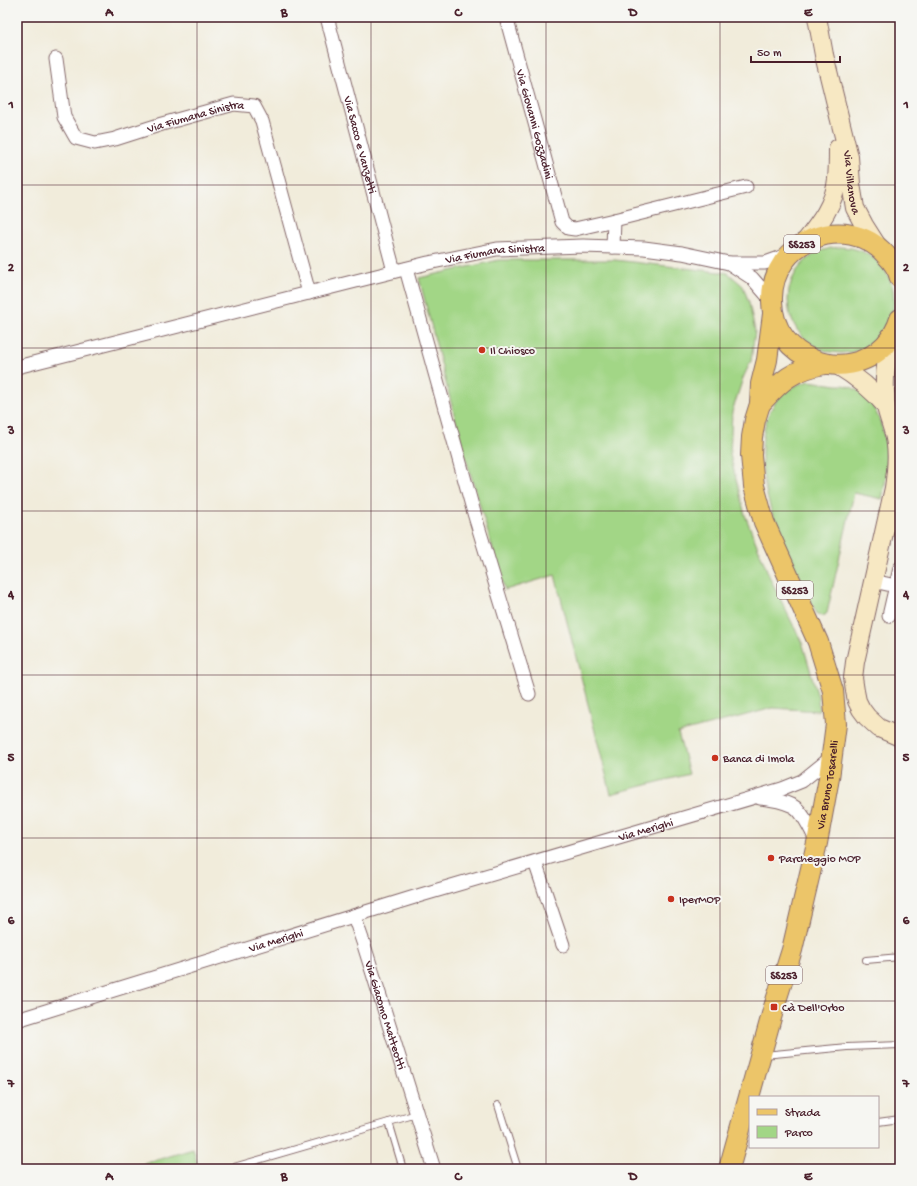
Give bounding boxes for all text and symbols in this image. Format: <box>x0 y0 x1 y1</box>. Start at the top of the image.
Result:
text: A <box>104 6 114 21</box>
text: B <box>280 6 289 21</box>
text: C <box>453 6 463 21</box>
text: D <box>628 6 638 21</box>
text: E <box>804 6 813 21</box>
scale bar <box>751 38 840 64</box>
text: 50 m <box>757 47 782 61</box>
street label: Via Giovanni Gozzadini <box>511 67 555 181</box>
street label: Via Sacco e Vanzetti <box>339 94 378 196</box>
text: 1 <box>7 98 14 113</box>
text: 1 <box>902 98 909 113</box>
street label: Via Fiumana Sinistra <box>145 99 245 138</box>
street label: Via Villanova <box>838 148 862 218</box>
road number: SS253 <box>784 235 820 253</box>
street label: Via Fiumana Sinistra <box>444 242 545 268</box>
text: 2 <box>8 261 15 276</box>
text: 2 <box>903 261 910 276</box>
marker: Il Chiosco <box>477 345 487 355</box>
place label: Il Chiosco <box>490 345 535 359</box>
text: 3 <box>7 424 15 439</box>
text: 3 <box>902 424 910 439</box>
road number: SS253 <box>777 581 813 599</box>
text: 4 <box>7 588 15 603</box>
text: 4 <box>902 588 910 603</box>
street label: Via Bruno Tosarelli <box>814 739 843 832</box>
text: 5 <box>8 751 15 766</box>
text: 5 <box>903 751 910 766</box>
marker: Banca di Imola <box>710 753 720 763</box>
place label: Banca di Imola <box>722 753 795 767</box>
street label: Via Merighi <box>616 816 675 846</box>
marker: Parcheggio MOP <box>766 853 776 863</box>
place label: Parcheggio MOP <box>778 853 861 867</box>
marker: IperMOP <box>666 894 676 904</box>
place label: IperMOP <box>679 894 721 908</box>
text: 6 <box>8 914 15 929</box>
text: 6 <box>903 914 910 929</box>
street label: Via Merighi <box>247 927 306 957</box>
street label: Via Giacomo Matteotti <box>360 959 408 1072</box>
road number: SS253 <box>766 966 802 984</box>
marker: Cà Dell'Orbo <box>769 1002 779 1012</box>
place label: Cà Dell'Orbo <box>782 1002 844 1016</box>
text: 7 <box>7 1077 16 1092</box>
text: 7 <box>902 1077 911 1092</box>
legend <box>749 1096 879 1148</box>
text: Strada <box>785 1107 820 1121</box>
text: Parco <box>784 1127 813 1141</box>
text: A <box>104 1170 114 1185</box>
text: B <box>280 1170 289 1185</box>
text: C <box>453 1170 463 1185</box>
text: D <box>628 1170 638 1185</box>
text: E <box>804 1170 813 1185</box>

